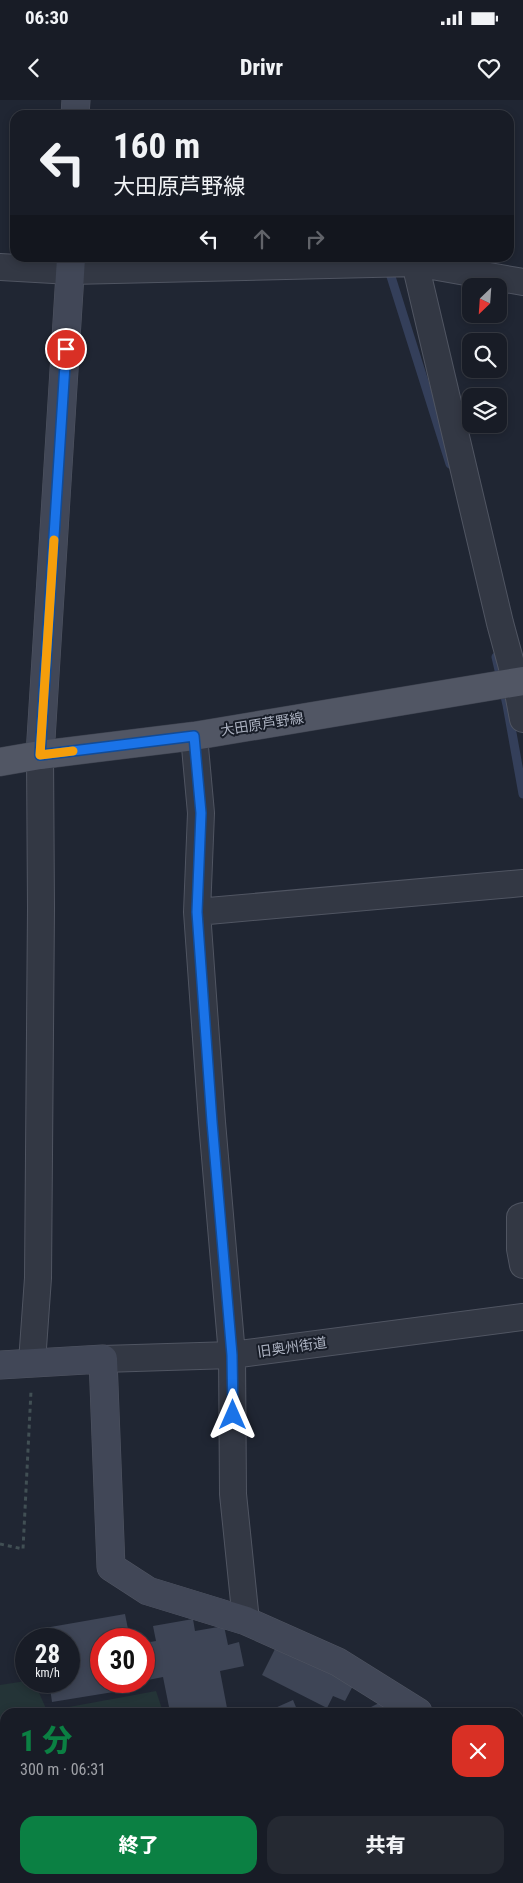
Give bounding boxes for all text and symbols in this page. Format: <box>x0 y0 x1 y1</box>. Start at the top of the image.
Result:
text: 06:30 <box>25 6 69 29</box>
icon: back <box>20 54 48 82</box>
icon: heart <box>475 54 503 82</box>
text: Drivr <box>240 55 283 80</box>
text: 160 m <box>113 126 200 167</box>
icon: left <box>30 130 95 195</box>
text: 大田原芦野線 <box>113 174 245 199</box>
icon: left <box>195 225 223 253</box>
icon: ahead <box>248 225 276 253</box>
icon: right <box>301 225 329 253</box>
north arrow <box>462 278 508 322</box>
map controls <box>462 278 507 433</box>
pin <box>45 328 87 370</box>
button: search <box>462 333 507 378</box>
icon: arrive <box>52 335 80 363</box>
button: layers <box>462 388 507 433</box>
street label: 大田原芦野線 <box>219 710 305 738</box>
street label: 旧奥州街道 <box>256 1334 328 1360</box>
position arrow <box>206 1388 258 1440</box>
speed limit sign: 30 <box>90 1628 155 1693</box>
text: 28 <box>35 1640 60 1669</box>
text: km/h <box>35 1666 60 1680</box>
text: 1 分 <box>20 1723 72 1758</box>
button: close <box>452 1725 504 1777</box>
text: 300 m · 06:31 <box>20 1760 106 1779</box>
button: 終了 <box>20 1816 257 1874</box>
button: 共有 <box>267 1816 504 1874</box>

